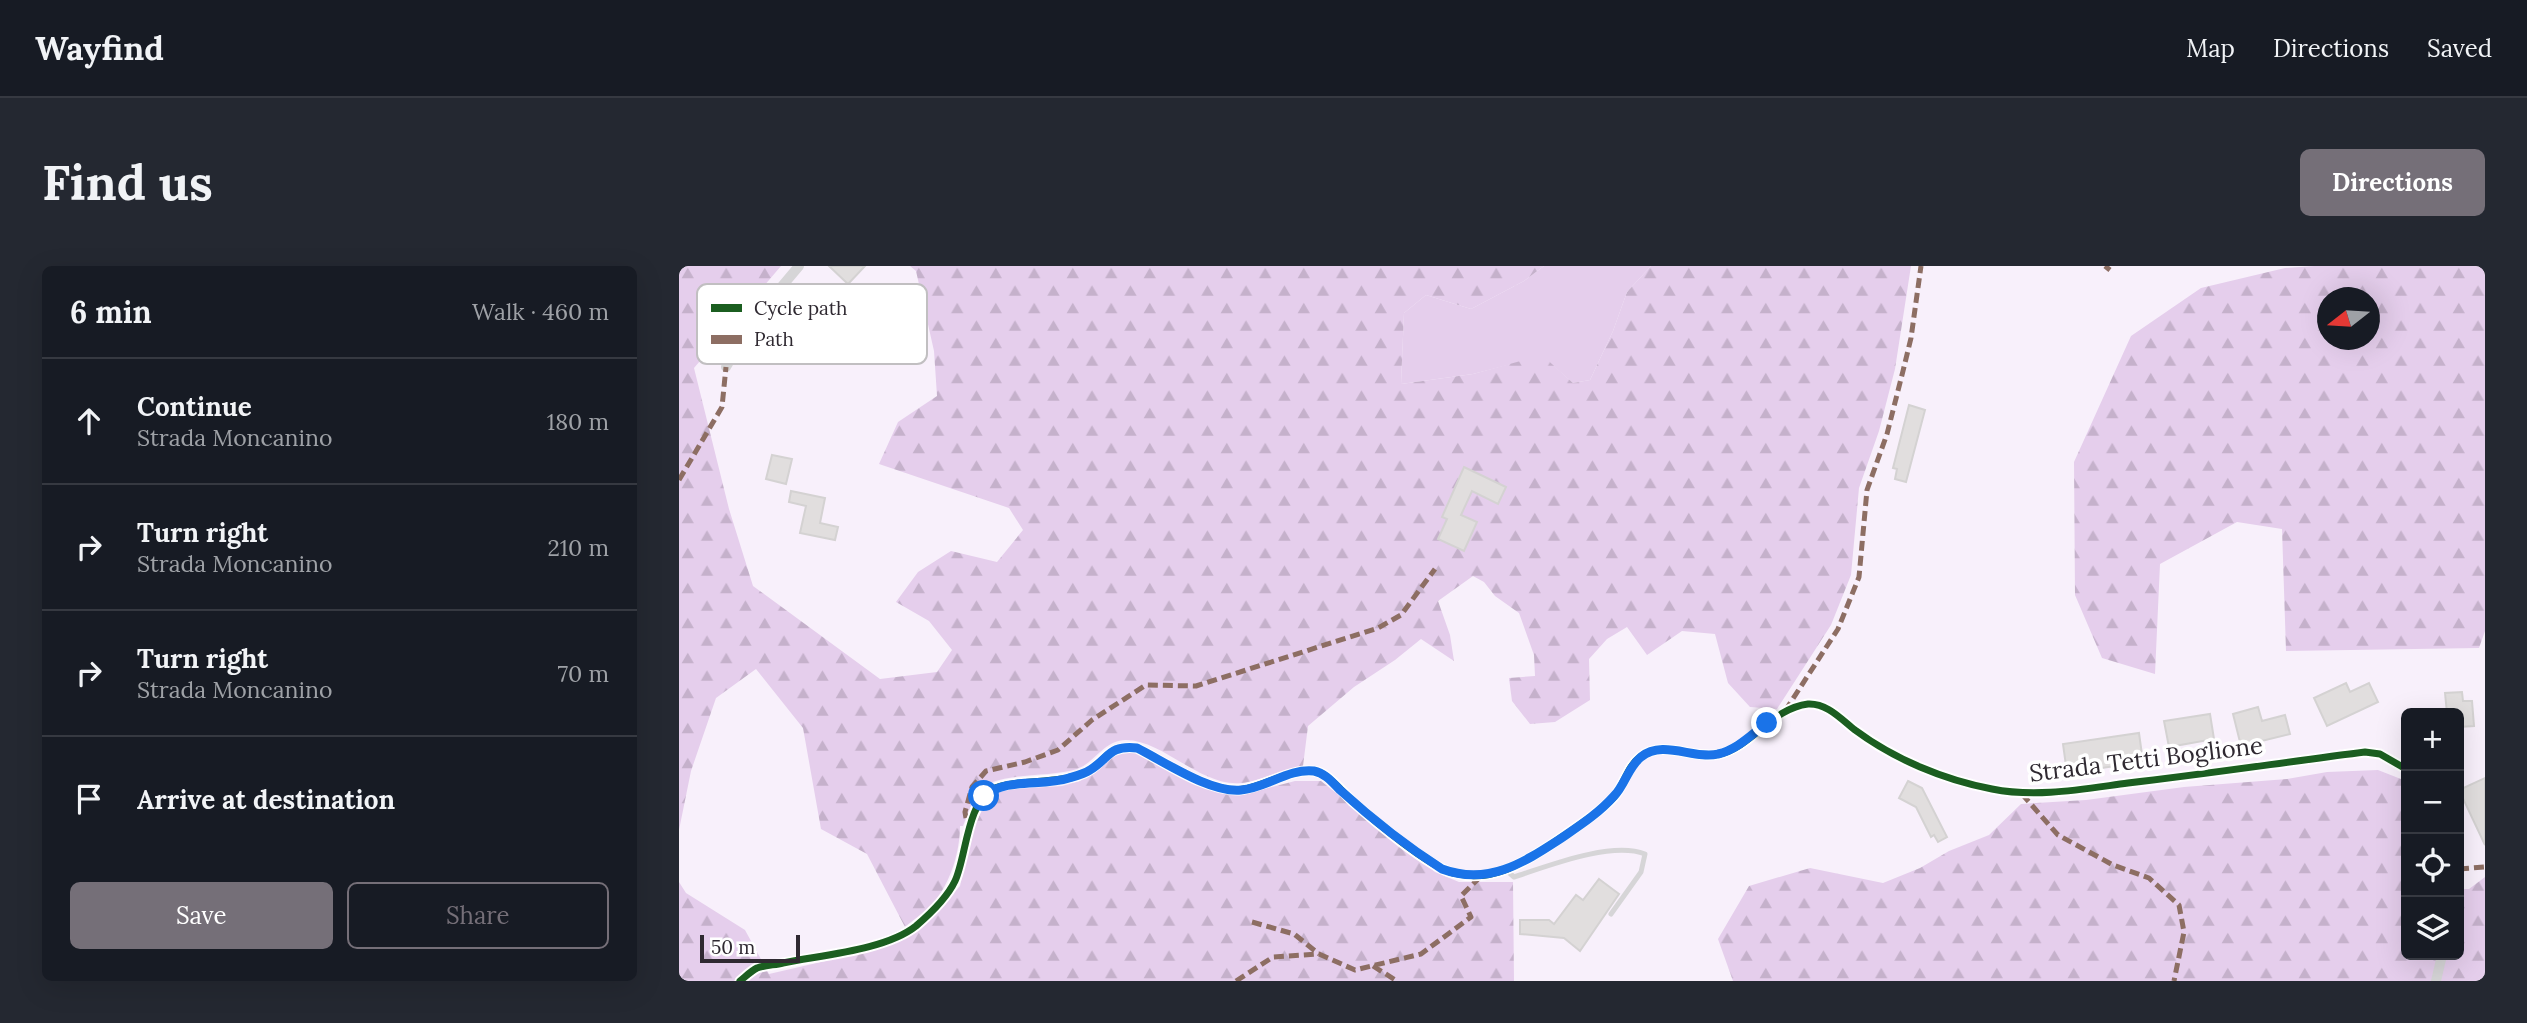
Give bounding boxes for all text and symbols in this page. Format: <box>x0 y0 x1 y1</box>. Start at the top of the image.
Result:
text: Wayfind <box>35 27 164 69</box>
text: Map <box>2186 33 2235 64</box>
text: Directions <box>2273 33 2389 64</box>
text: Saved <box>2427 33 2492 64</box>
button: Directions <box>2300 149 2485 216</box>
text: Find us <box>42 151 213 213</box>
legend <box>697 284 927 364</box>
north arrow <box>2317 287 2380 350</box>
text: 6 min <box>70 293 152 331</box>
text: Cycle path <box>754 296 847 320</box>
text: Walk · 460 m <box>472 297 609 326</box>
text: Path <box>754 327 794 351</box>
text: Continue <box>137 390 252 423</box>
icon: ahead <box>70 402 108 440</box>
text: 180 m <box>547 407 609 436</box>
text: Strada Moncanino <box>137 423 332 452</box>
text: Turn right <box>137 516 268 549</box>
icon: right <box>70 528 108 566</box>
text: 210 m <box>547 533 609 562</box>
text: Strada Moncanino <box>137 549 332 578</box>
text: Turn right <box>137 642 268 675</box>
icon: right <box>70 654 108 692</box>
text: 70 m <box>558 659 609 688</box>
text: Strada Moncanino <box>137 675 332 704</box>
route end <box>1751 707 1782 738</box>
map controls <box>2401 708 2464 960</box>
button: + <box>2401 708 2464 771</box>
street label: Strada Tetti Boglione <box>2027 729 2265 789</box>
button: − <box>2401 771 2464 834</box>
icon: arrive <box>70 780 108 818</box>
route start <box>968 780 999 811</box>
text: Arrive at destination <box>137 783 395 816</box>
button: locate <box>2401 834 2464 897</box>
button: Save <box>70 882 333 949</box>
button: Share <box>347 882 609 949</box>
button: layers <box>2401 897 2464 960</box>
scale bar <box>700 932 800 964</box>
text: 50 m <box>711 935 755 959</box>

